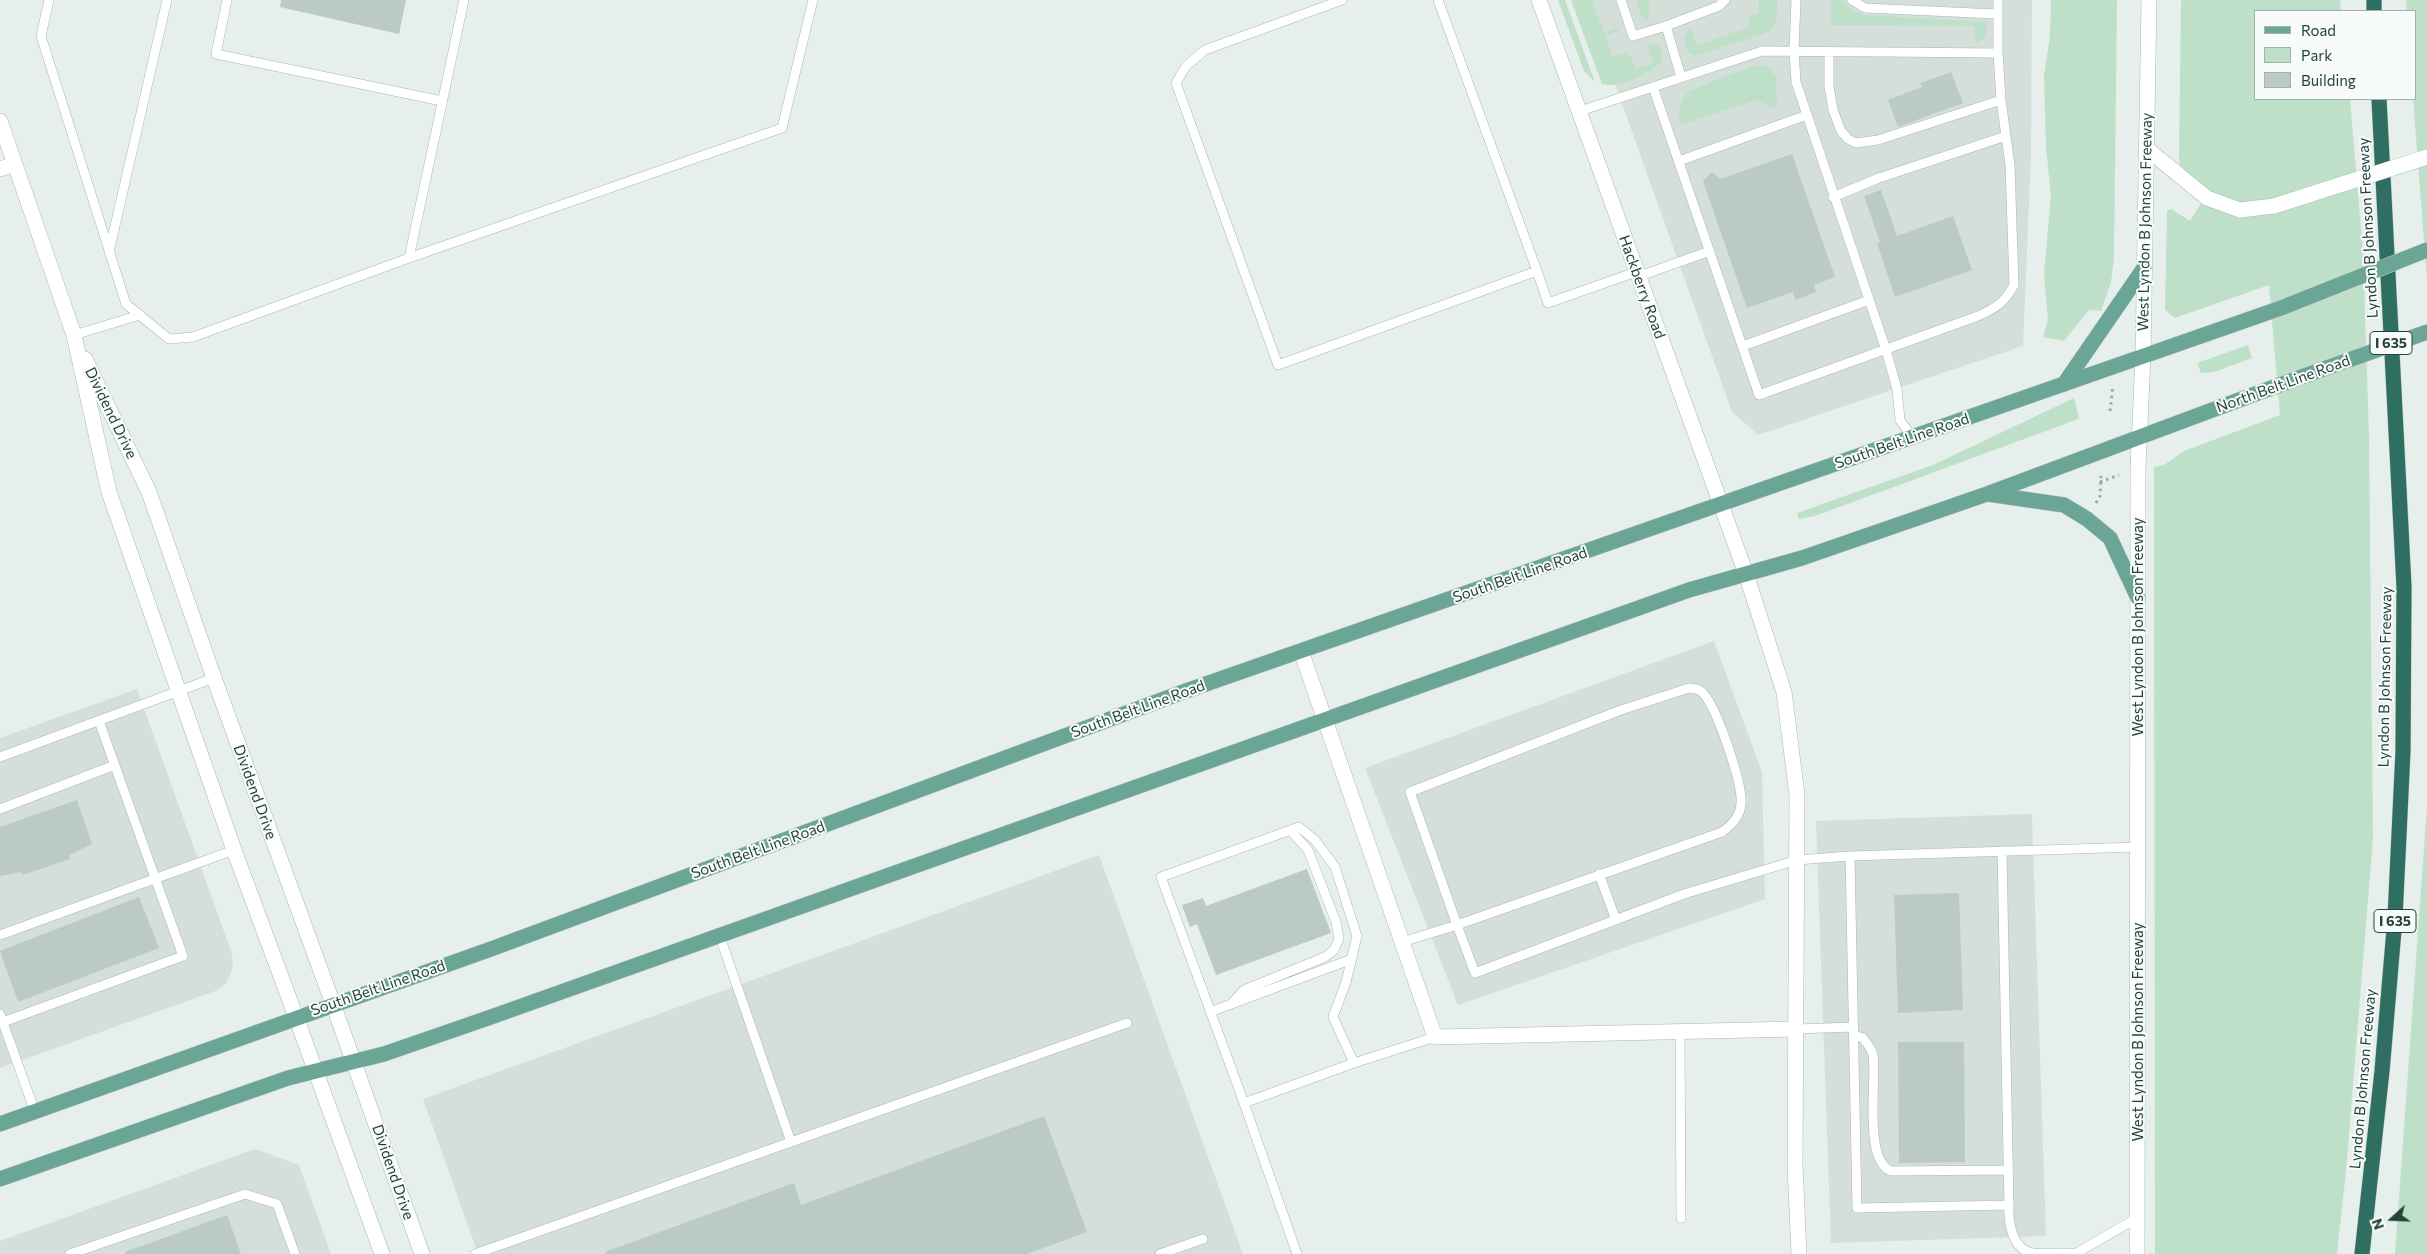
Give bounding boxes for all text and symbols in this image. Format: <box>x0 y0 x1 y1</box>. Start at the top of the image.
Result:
legend <box>2254 10 2417 100</box>
text: Road <box>2301 21 2336 39</box>
text: Park <box>2301 46 2332 64</box>
text: Building <box>2301 71 2356 89</box>
street label: West Lyndon B Johnson Freeway <box>2134 112 2156 332</box>
street label: Lyndon B Johnson Freeway <box>2354 137 2382 319</box>
street label: Hackberry Road <box>1615 233 1669 341</box>
road number: I 635 <box>2370 332 2412 354</box>
street label: North Belt Line Road <box>2214 351 2352 417</box>
street label: Dividend Drive <box>81 364 141 462</box>
street label: South Belt Line Road <box>1832 410 1972 472</box>
street label: West Lyndon B Johnson Freeway <box>2129 518 2147 736</box>
street label: South Belt Line Road <box>1450 544 1590 606</box>
street label: Lyndon B Johnson Freeway <box>2374 586 2396 768</box>
street label: South Belt Line Road <box>1069 676 1207 742</box>
street label: Dividend Drive <box>230 742 280 842</box>
street label: South Belt Line Road <box>689 817 827 883</box>
road number: I 635 <box>2374 909 2416 932</box>
street label: West Lyndon B Johnson Freeway <box>2129 923 2147 1141</box>
street label: South Belt Line Road <box>308 957 448 1019</box>
street label: Lyndon B Johnson Freeway <box>2346 988 2380 1170</box>
street label: Dividend Drive <box>368 1122 418 1222</box>
north arrow <box>2367 1194 2417 1244</box>
text: N <box>2368 1216 2387 1232</box>

